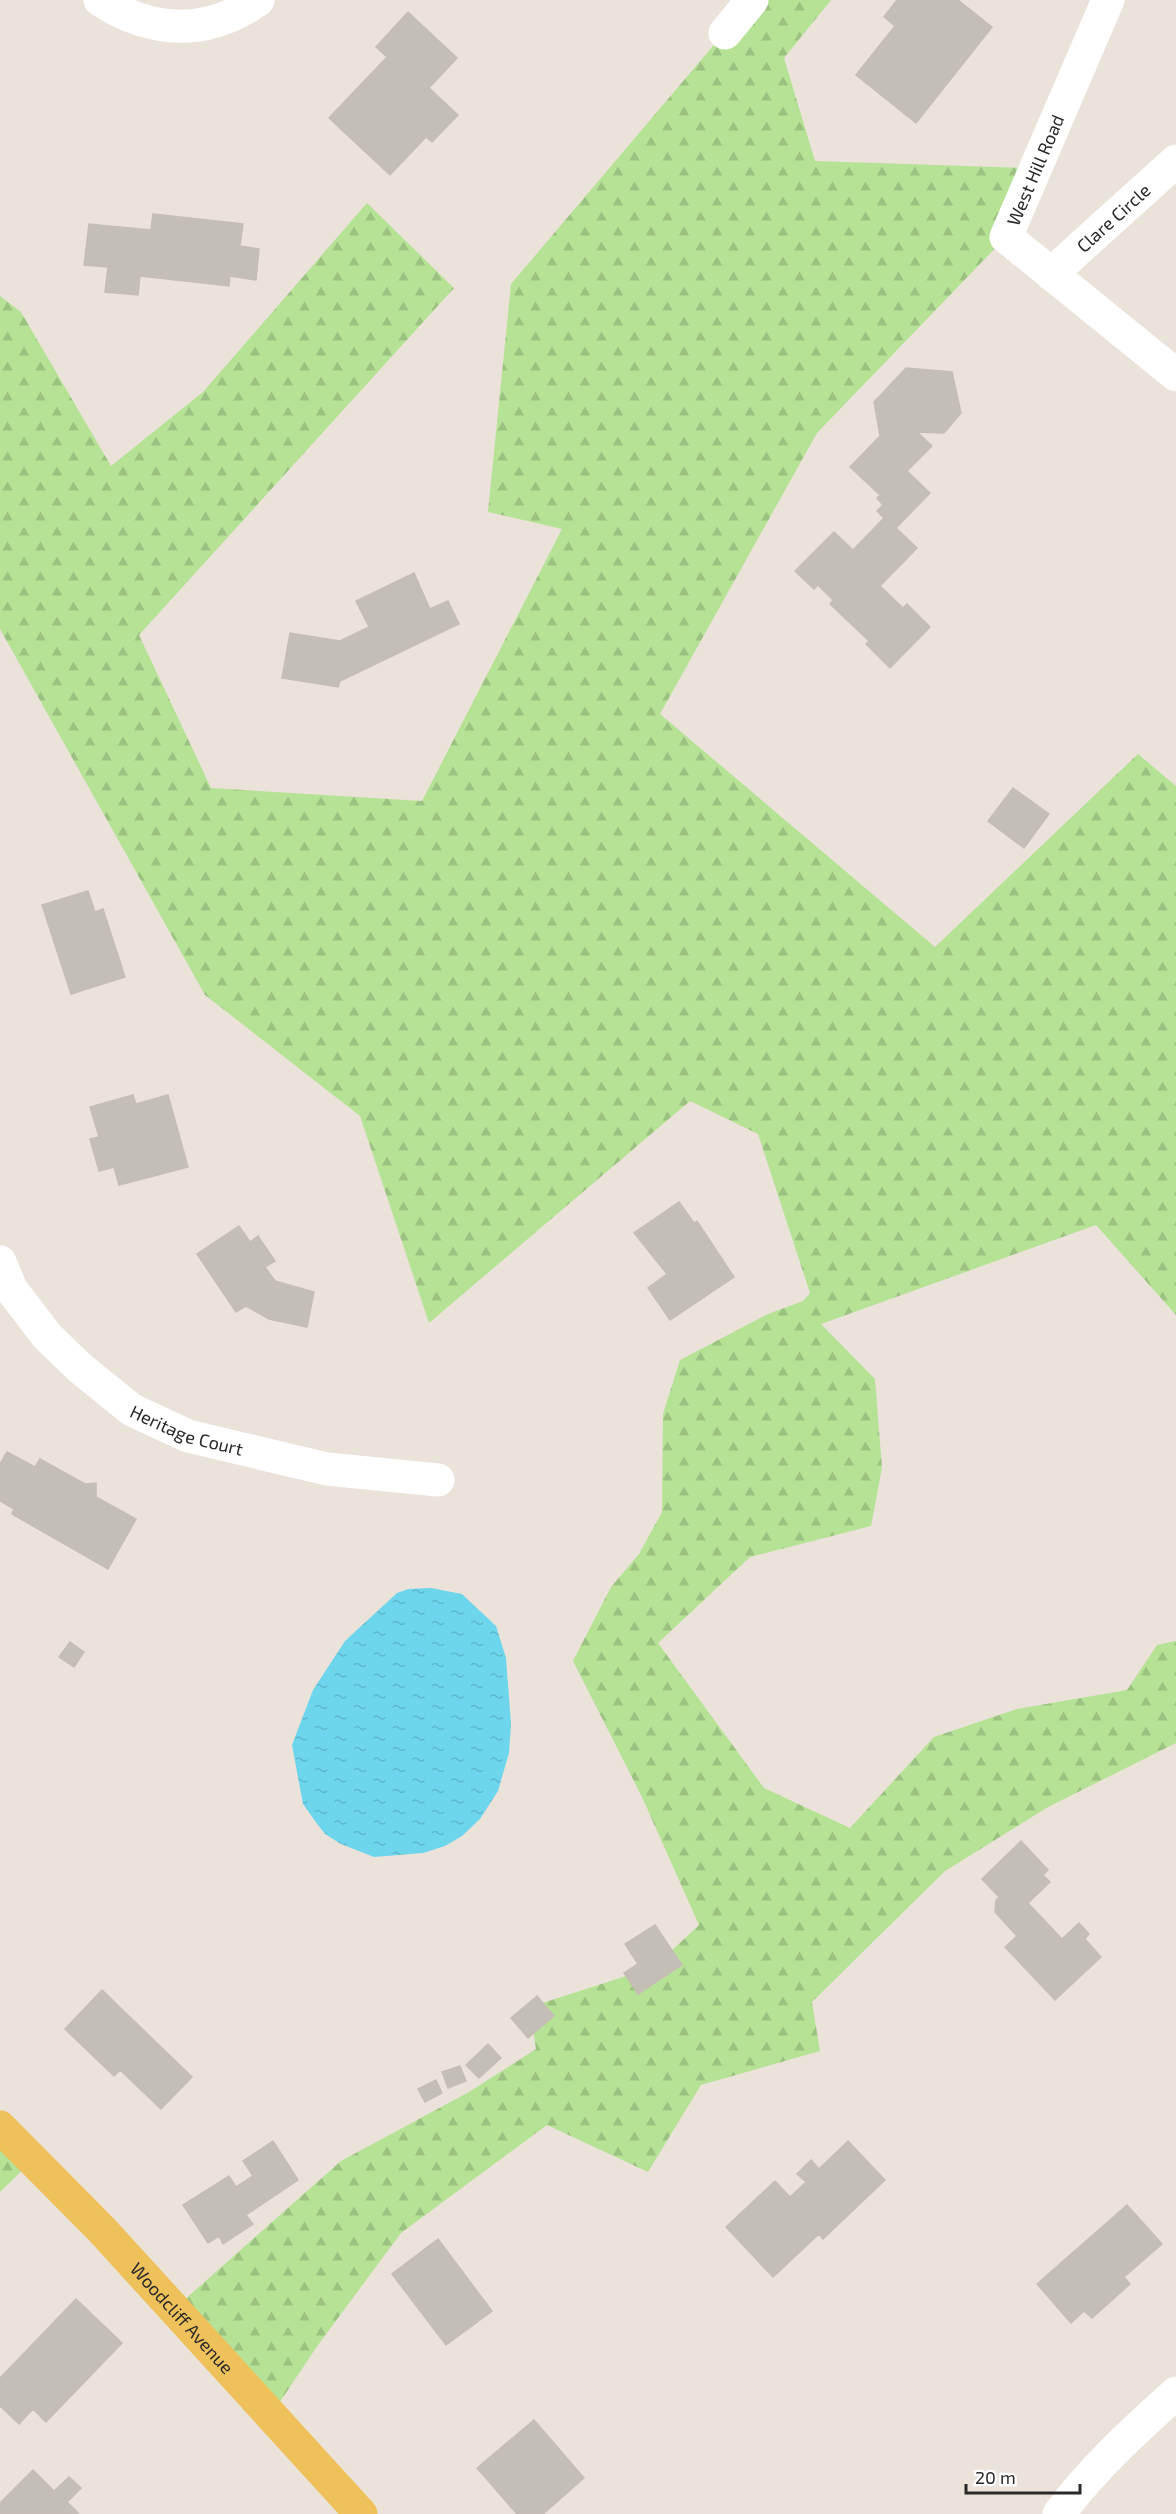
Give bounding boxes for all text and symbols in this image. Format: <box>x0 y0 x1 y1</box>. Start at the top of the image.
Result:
street label: West Hill Road <box>1002 111 1068 229</box>
street label: Clare Circle <box>1072 179 1155 257</box>
street label: Heritage Court <box>127 1400 246 1460</box>
street label: Woodcliff Avenue <box>126 2258 239 2378</box>
scale bar <box>966 2457 1080 2495</box>
text: 20 m <box>975 2466 1016 2488</box>

